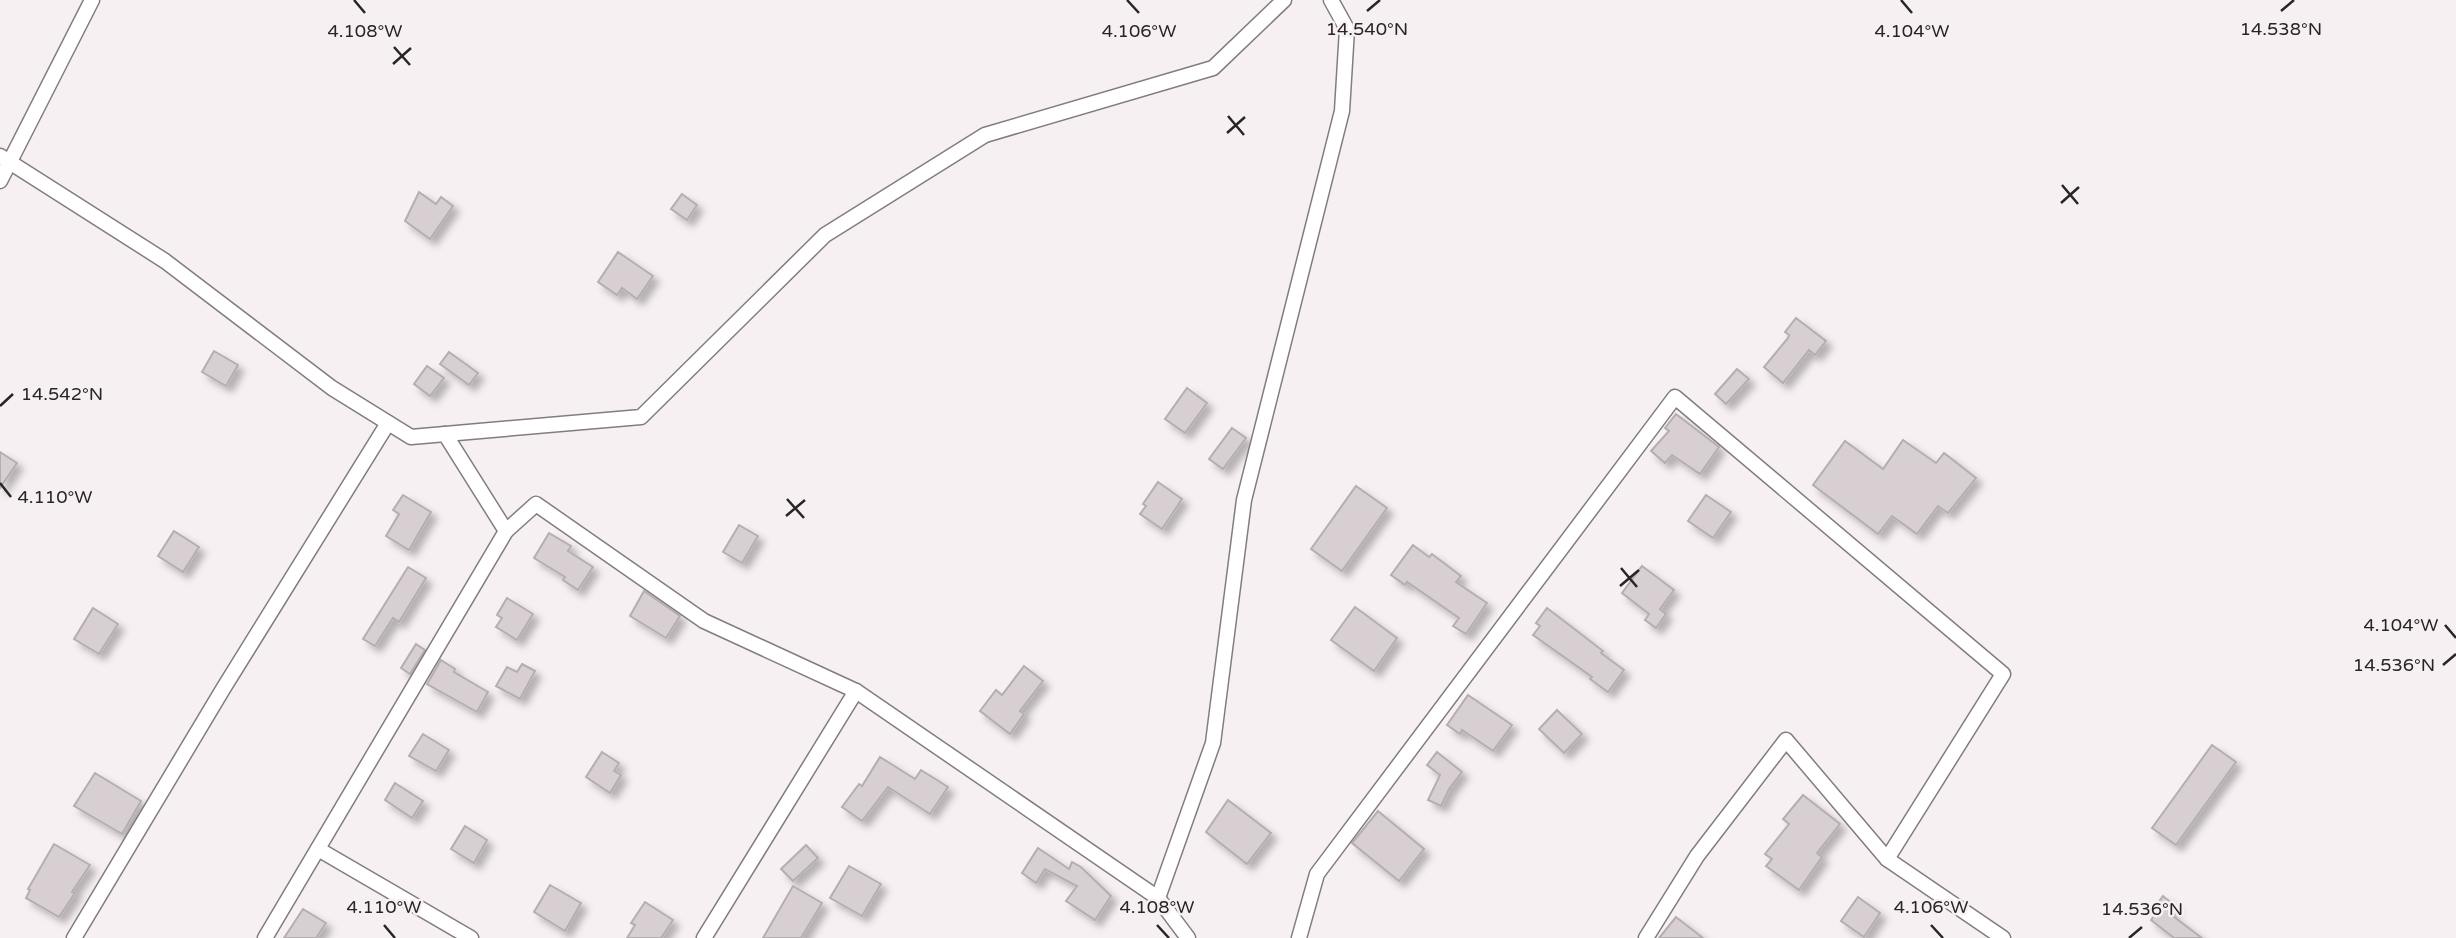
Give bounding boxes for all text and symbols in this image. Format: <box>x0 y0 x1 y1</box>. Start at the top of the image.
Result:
text: 14.540°N <box>1326 18 1408 40</box>
text: 14.538°N <box>2240 18 2322 40</box>
text: 4.108°W <box>328 20 402 42</box>
text: 4.106°W <box>1102 20 1176 42</box>
text: 4.104°W <box>1875 20 1949 42</box>
text: 14.542°N <box>21 383 103 405</box>
text: 4.110°W <box>18 486 92 508</box>
text: 4.104°W <box>2364 614 2438 636</box>
text: 14.536°N <box>2353 654 2435 676</box>
text: 4.110°W <box>347 896 421 918</box>
text: 4.108°W <box>1120 896 1194 918</box>
text: 4.106°W <box>1894 896 1968 918</box>
text: 14.536°N <box>2101 898 2183 920</box>

